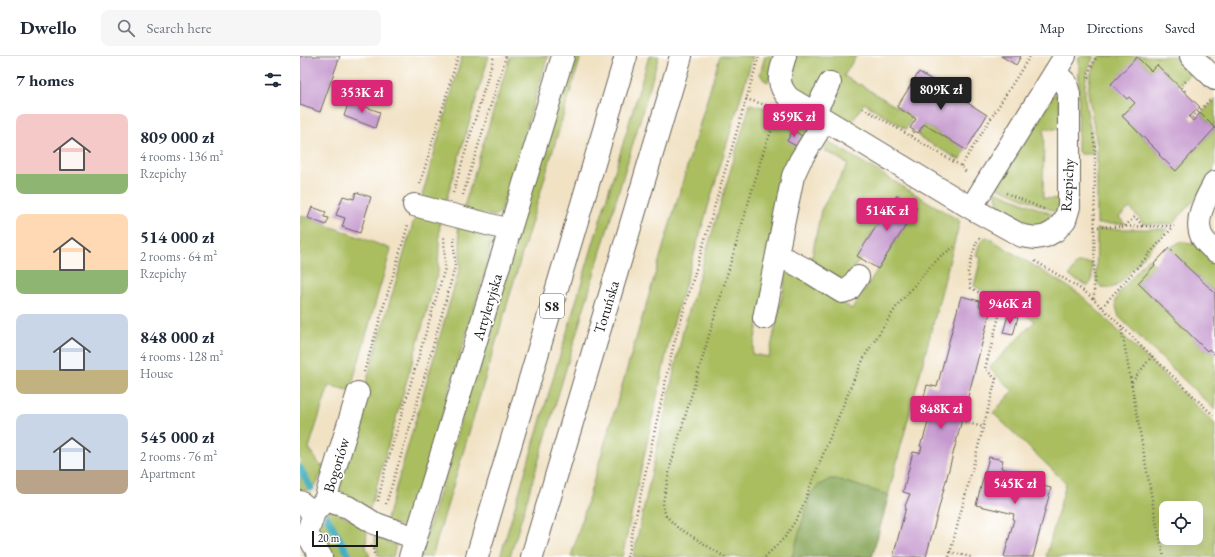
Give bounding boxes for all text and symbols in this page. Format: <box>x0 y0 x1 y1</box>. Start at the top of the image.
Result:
search box <box>101 10 381 46</box>
text: Dwello <box>20 15 77 40</box>
icon: search <box>115 17 137 39</box>
text: Search here <box>147 18 212 37</box>
text: Map <box>1039 19 1065 37</box>
text: Directions <box>1087 19 1143 37</box>
text: Saved <box>1165 19 1195 37</box>
text: 7 homes <box>16 69 74 91</box>
icon: filters <box>262 69 284 91</box>
pin: 809K zł <box>904 77 978 111</box>
pin: 353K zł <box>325 80 399 114</box>
text: 809K zł <box>919 81 963 98</box>
text: 353K zł <box>340 84 384 101</box>
pin: 859K zł <box>757 104 831 138</box>
text: 859K zł <box>772 108 816 125</box>
text: 809 000 zł <box>140 126 214 148</box>
icon: home <box>48 130 96 178</box>
text: 4 rooms · 136 m² <box>140 148 224 165</box>
street label: Rzepichy <box>1056 157 1078 212</box>
text: Rzepichy <box>140 165 186 182</box>
pin: 514K zł <box>850 198 924 232</box>
text: 514K zł <box>865 202 909 219</box>
text: 514 000 zł <box>140 226 214 248</box>
icon: home <box>48 230 96 278</box>
text: 2 rooms · 64 m² <box>140 248 217 265</box>
text: Rzepichy <box>140 265 186 282</box>
street label: Artyleryjska <box>468 271 506 344</box>
street label: Toruńska <box>589 278 623 336</box>
pin: 946K zł <box>973 291 1047 325</box>
road number: S8 <box>540 294 564 318</box>
text: 946K zł <box>988 295 1032 312</box>
text: 848 000 zł <box>140 326 214 348</box>
icon: home <box>48 330 96 378</box>
text: 4 rooms · 128 m² <box>140 348 224 365</box>
text: House <box>140 365 173 382</box>
pin: 848K zł <box>904 396 978 430</box>
text: 848K zł <box>919 400 963 417</box>
text: 545 000 zł <box>140 426 214 448</box>
icon: home <box>48 430 96 478</box>
street label: Bogoriów <box>319 435 354 495</box>
text: 2 rooms · 76 m² <box>140 448 217 465</box>
text: Apartment <box>140 465 195 482</box>
pin: 545K zł <box>978 471 1052 505</box>
text: 545K zł <box>993 475 1037 492</box>
map controls <box>1159 501 1203 545</box>
button: locate <box>1159 501 1203 545</box>
scale bar <box>312 529 378 548</box>
text: 20 m <box>318 531 339 545</box>

